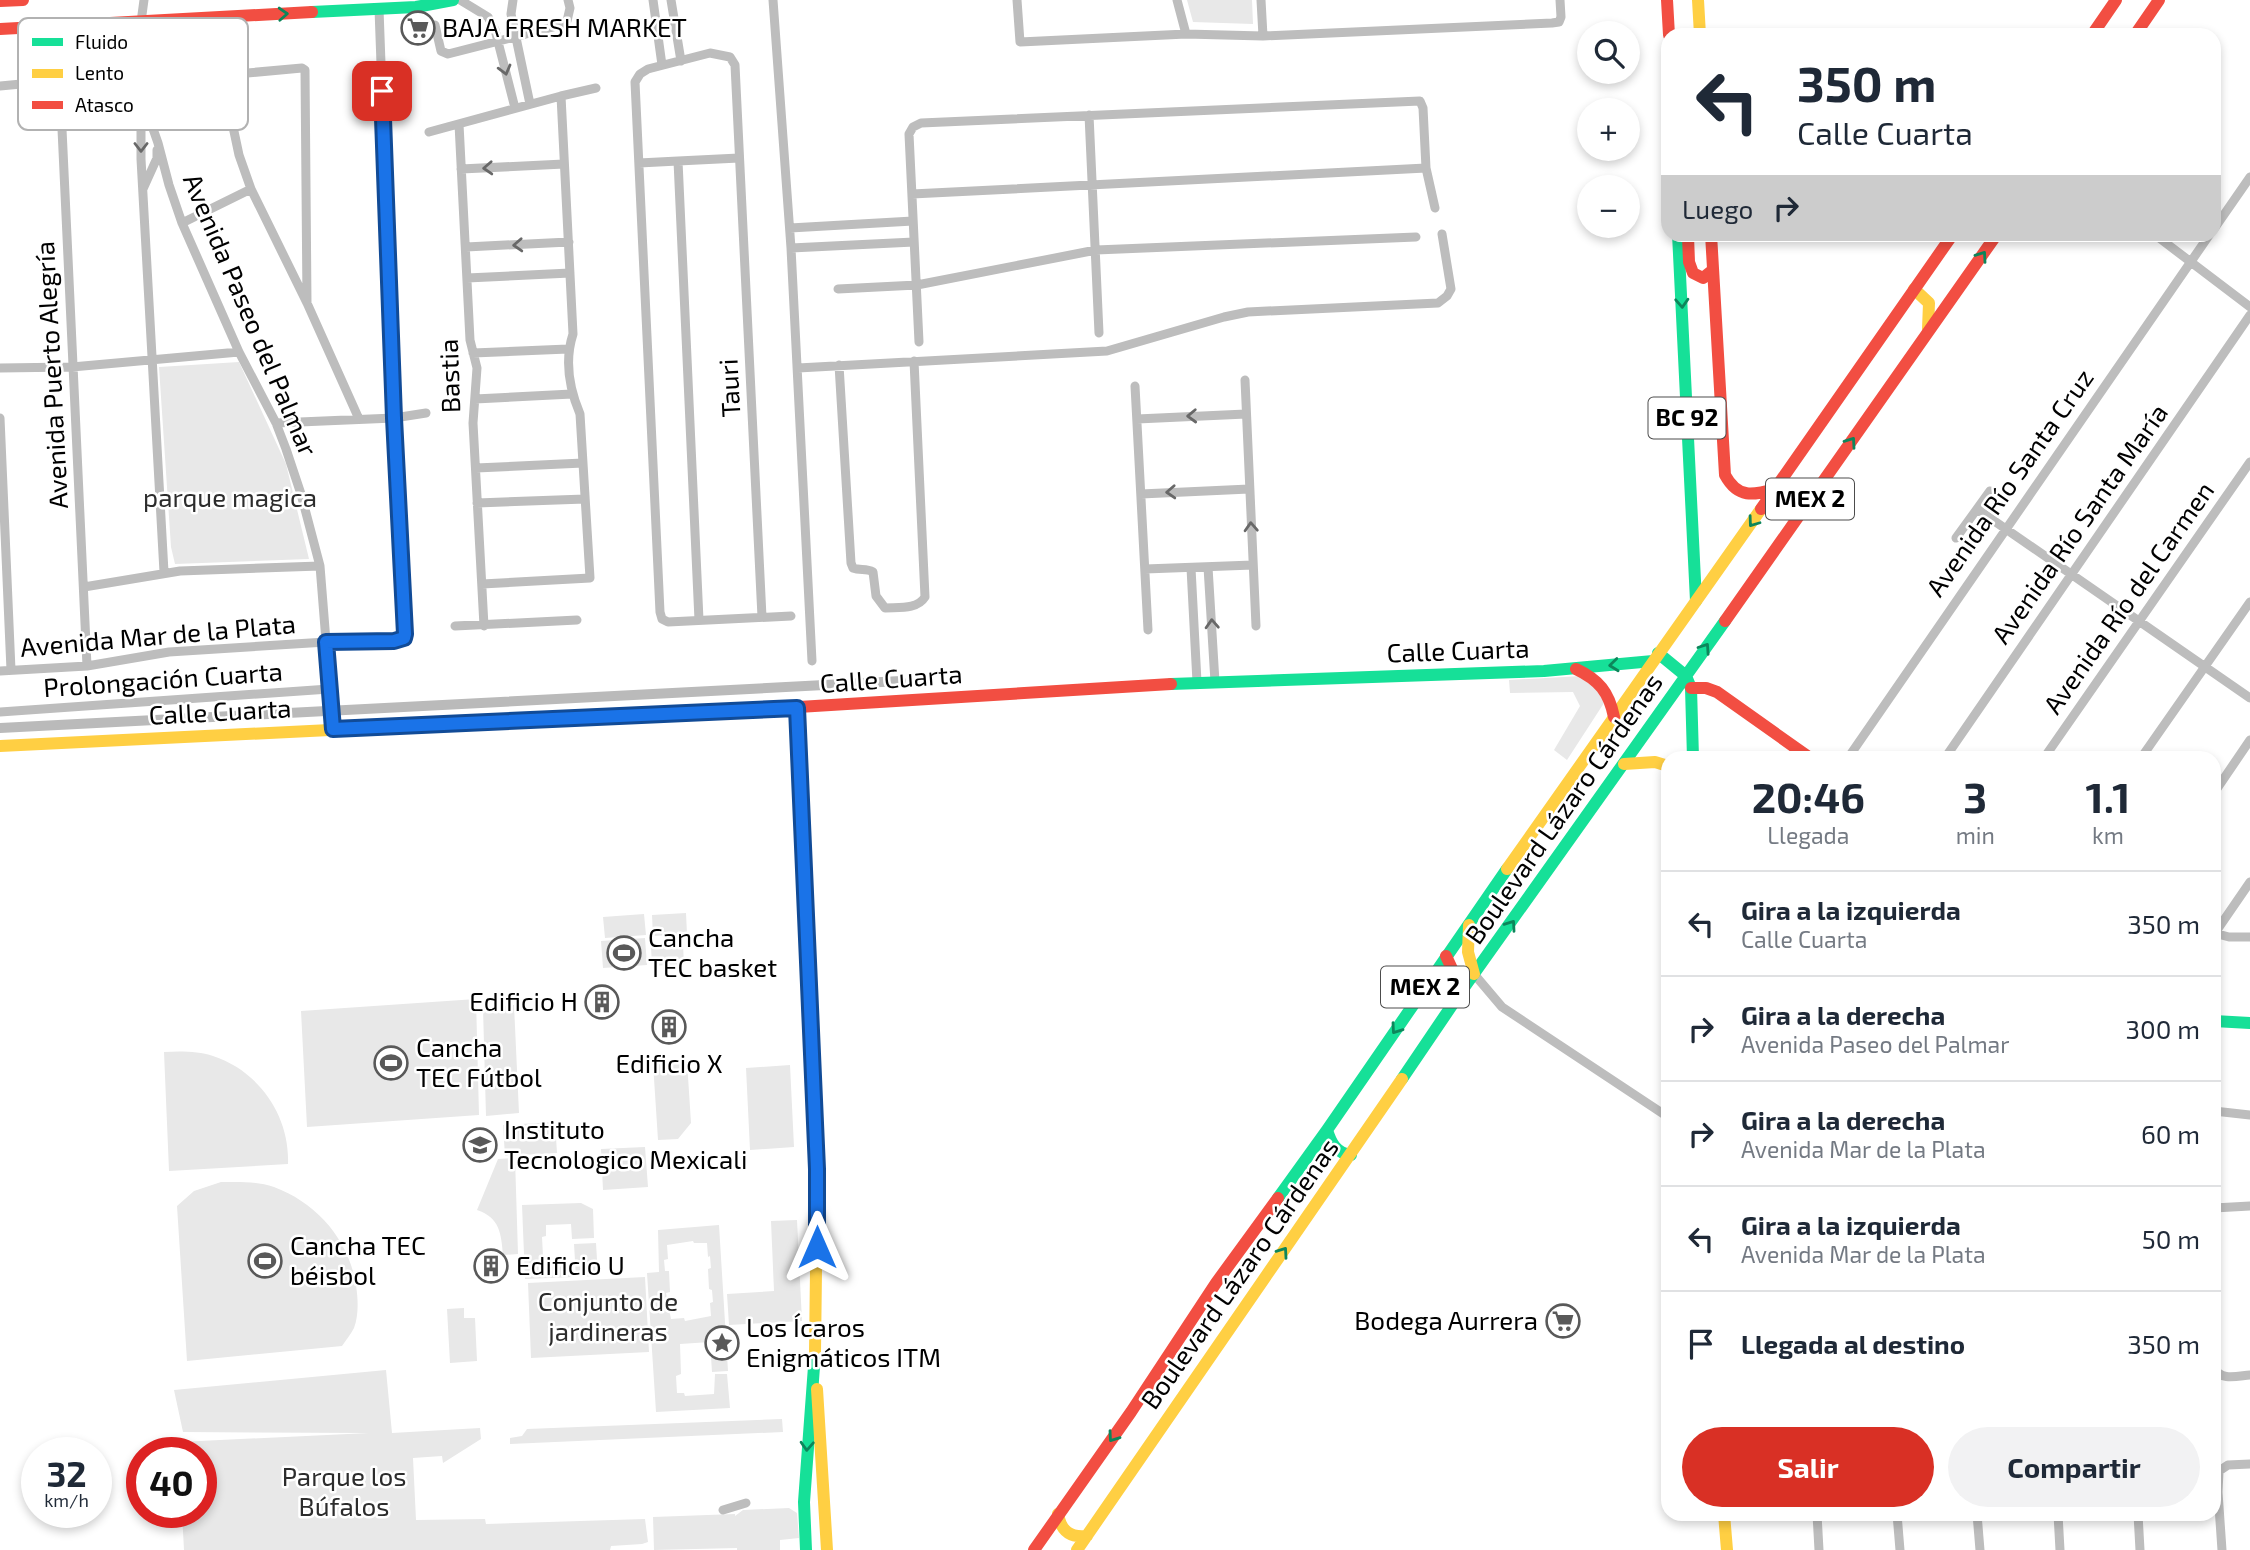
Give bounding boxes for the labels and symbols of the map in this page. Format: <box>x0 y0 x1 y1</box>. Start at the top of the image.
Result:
one-way arrow <box>277 7 288 22</box>
supermarket icon: BAJA FRESH MARKET <box>399 9 437 47</box>
place label: BAJA FRESH MARKET <box>442 11 687 42</box>
legend <box>18 18 248 130</box>
text: Fluido <box>75 30 128 53</box>
text: Lento <box>75 61 124 84</box>
pin <box>352 61 412 121</box>
one-way arrow <box>497 63 512 75</box>
text: Atasco <box>75 93 134 116</box>
one-way arrow <box>133 142 149 153</box>
one-way arrow <box>483 160 494 175</box>
street label: Avenida Paseo del Palmar <box>178 169 325 460</box>
one-way arrow <box>512 237 523 252</box>
street label: Avenida Puerto Alegría <box>28 241 73 510</box>
one-way arrow <box>1974 251 1986 264</box>
one-way arrow <box>1674 297 1689 308</box>
street label: Bastia <box>432 338 465 414</box>
street label: Tauri <box>711 358 746 418</box>
street label: Avenida Río Santa Cruz <box>1919 363 2099 602</box>
street label: Avenida Río Santa María <box>1984 397 2173 649</box>
road number: BC 92 <box>1648 398 1726 438</box>
one-way arrow <box>1186 409 1197 424</box>
one-way arrow <box>1843 437 1855 450</box>
street label: Avenida Río del Carmen <box>2036 475 2220 719</box>
road number: MEX 2 <box>1766 478 1854 520</box>
park label: parque magica <box>143 481 317 512</box>
one-way arrow <box>1165 485 1176 500</box>
one-way arrow <box>1749 514 1761 527</box>
one-way arrow <box>1244 521 1259 532</box>
street label: Avenida Mar de la Plata <box>19 607 297 662</box>
one-way arrow <box>1204 619 1219 630</box>
street label: Calle Cuarta <box>1386 632 1530 667</box>
one-way arrow <box>1697 643 1709 656</box>
street label: Prolongación Cuarta <box>42 655 284 702</box>
street label: Calle Cuarta <box>819 657 963 698</box>
one-way arrow <box>1608 657 1620 672</box>
street label: Boulevard Lázaro Cárdenas <box>1458 667 1668 949</box>
street label: Calle Cuarta <box>148 691 292 730</box>
one-way arrow <box>1503 920 1515 933</box>
place label: Cancha TEC basket <box>648 921 777 982</box>
sports icon: Cancha TEC basket <box>605 934 643 972</box>
road number: MEX 2 <box>1381 967 1469 1007</box>
building icon: Edificio H <box>583 983 621 1021</box>
place label: Edificio H <box>469 985 578 1016</box>
building icon: Edificio X <box>650 1008 688 1046</box>
one-way arrow <box>1392 1021 1404 1034</box>
place label: Cancha TEC Fútbol <box>416 1031 542 1092</box>
sports icon: Cancha TEC Fútbol <box>372 1044 410 1082</box>
place label: Edificio X <box>615 1047 723 1078</box>
place label: Instituto Tecnologico Mexicali <box>504 1113 747 1174</box>
school or university icon: Instituto Tecnologico Mexicali <box>461 1126 499 1164</box>
street label: Boulevard Lázaro Cárdenas <box>1134 1132 1344 1414</box>
position arrow <box>780 1210 854 1284</box>
place label: Cancha TEC béisbol <box>290 1229 426 1290</box>
sports icon: Cancha TEC béisbol <box>246 1242 284 1280</box>
building icon: Edificio U <box>472 1247 510 1285</box>
one-way arrow <box>1275 1247 1288 1260</box>
place label: Edificio U <box>516 1249 625 1280</box>
park label: Conjunto de jardineras <box>538 1285 678 1346</box>
supermarket icon: Bodega Aurrera <box>1544 1302 1582 1340</box>
place label: Bodega Aurrera <box>1354 1304 1538 1335</box>
place label: Los Ícaros Enigmáticos ITM <box>746 1311 941 1372</box>
place icon: Los Ícaros Enigmáticos ITM <box>703 1324 741 1362</box>
one-way arrow <box>1109 1429 1121 1442</box>
speed limit sign: 40 <box>126 1437 217 1528</box>
one-way arrow <box>800 1441 815 1452</box>
park label: Parque los Búfalos <box>282 1460 406 1521</box>

